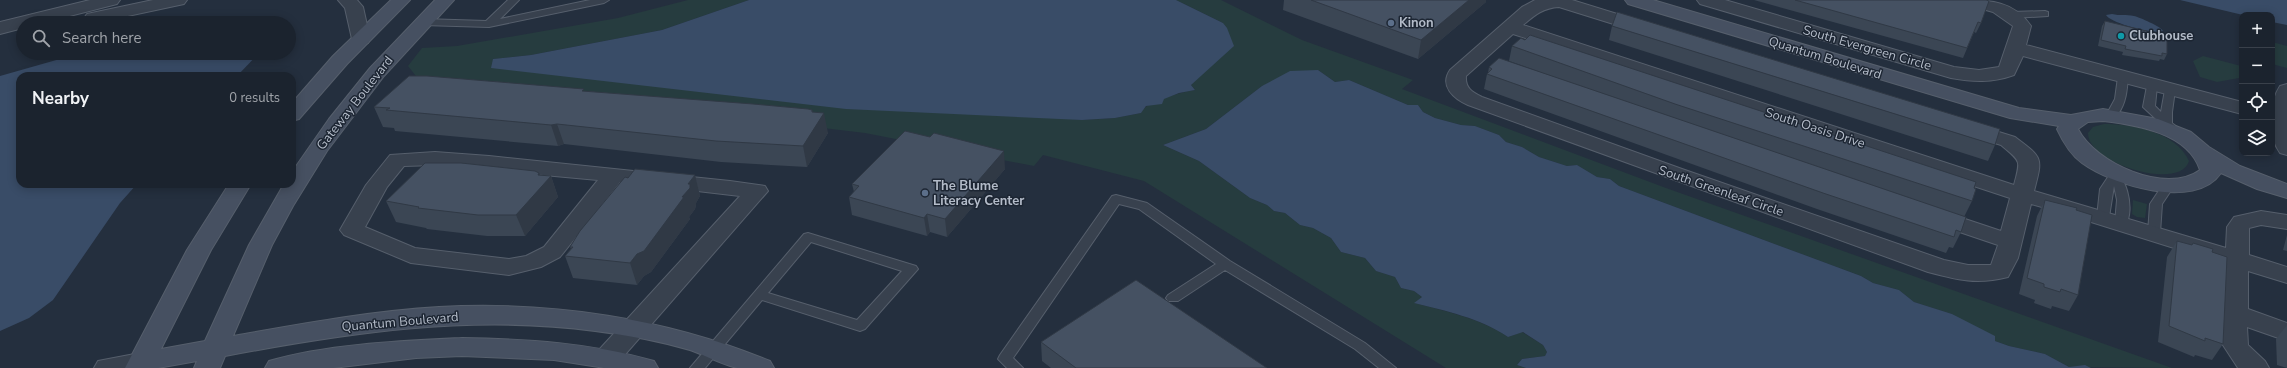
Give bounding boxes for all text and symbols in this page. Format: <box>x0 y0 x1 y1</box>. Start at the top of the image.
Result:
map controls <box>2239 12 2275 156</box>
button: + <box>2239 12 2275 48</box>
place label: Kinon <box>1399 14 1434 32</box>
search box <box>16 16 296 60</box>
marker: Kinon <box>1386 18 1396 28</box>
street label: South Evergreen Circle <box>1801 21 1934 75</box>
icon: search <box>30 27 52 49</box>
place label: Clubhouse <box>2129 27 2193 45</box>
text: Search here <box>62 28 142 48</box>
marker: Clubhouse <box>2116 31 2126 41</box>
street label: Quantum Boulevard <box>1766 32 1884 84</box>
button: − <box>2239 48 2275 84</box>
street label: Gateway Boulevard <box>313 52 397 154</box>
button: locate <box>2239 84 2275 120</box>
text: Nearby <box>32 87 89 110</box>
text: 0 results <box>229 89 280 107</box>
street label: South Oasis Drive <box>1763 103 1867 153</box>
button: layers <box>2239 120 2275 156</box>
street label: South Greenleaf Circle <box>1656 161 1786 221</box>
place label: The Blume Literacy Center <box>933 177 1025 210</box>
marker: The Blume Literacy Center <box>920 188 930 198</box>
street label: Quantum Boulevard <box>341 308 459 336</box>

